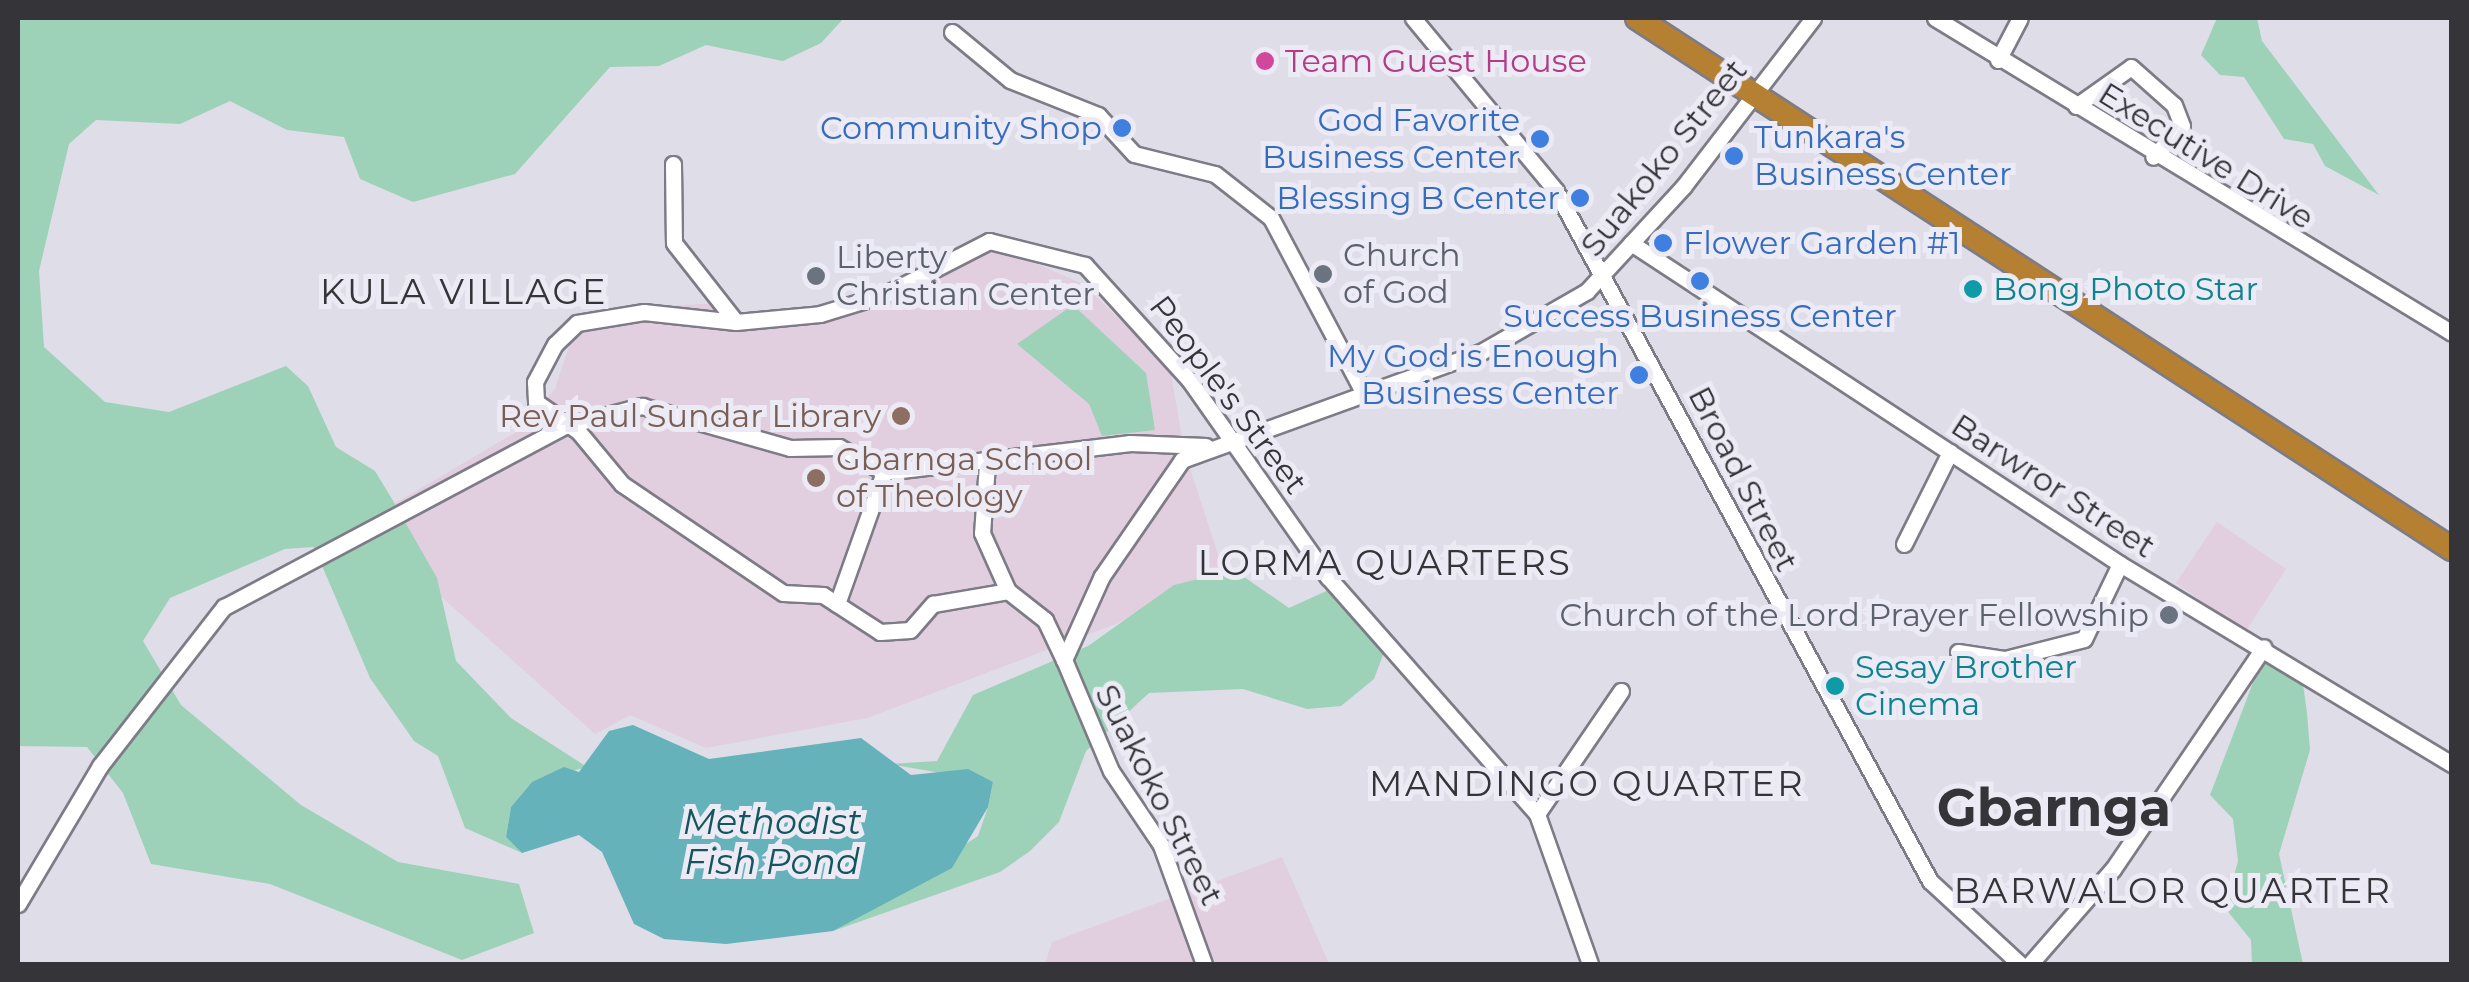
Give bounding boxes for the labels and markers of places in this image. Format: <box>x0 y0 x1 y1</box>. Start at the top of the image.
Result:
place label: Team Guest House <box>1285 42 1587 80</box>
marker: Team Guest House <box>1254 50 1276 72</box>
place label: God Favorite Business Center <box>1262 102 1520 177</box>
place label: Community Shop <box>820 109 1102 147</box>
marker: Community Shop <box>1111 117 1133 139</box>
place label: Tunkara's Business Center <box>1754 119 2012 194</box>
marker: God Favorite Business Center <box>1529 128 1551 150</box>
marker: Tunkara's Business Center <box>1723 145 1745 167</box>
place label: Blessing B Center <box>1276 179 1560 217</box>
marker: Blessing B Center <box>1569 187 1591 209</box>
place label: Flower Garden #1 <box>1683 224 1961 262</box>
marker: Flower Garden #1 <box>1652 232 1674 254</box>
place label: Church of God <box>1343 237 1461 312</box>
place label: Liberty Christian Center <box>836 239 1095 314</box>
marker: Church of God <box>1312 263 1334 285</box>
marker: Liberty Christian Center <box>805 265 827 287</box>
marker: Success Business Center <box>1689 270 1711 292</box>
place label: Bong Photo Star <box>1993 270 2258 308</box>
marker: Bong Photo Star <box>1962 278 1984 300</box>
place label: Success Business Center <box>1503 297 1897 335</box>
place label: My God is Enough Business Center <box>1327 338 1619 413</box>
marker: My God is Enough Business Center <box>1628 364 1650 386</box>
place label: Rev Paul Sundar Library <box>499 397 881 435</box>
marker: Rev Paul Sundar Library <box>890 405 912 427</box>
place label: Gbarnga School of Theology <box>836 441 1092 516</box>
marker: Gbarnga School of Theology <box>805 467 827 489</box>
place label: Church of the Lord Prayer Fellowship <box>1559 596 2149 634</box>
marker: Church of the Lord Prayer Fellowship <box>2158 604 2180 626</box>
place label: Sesay Brother Cinema <box>1855 649 2077 724</box>
marker: Sesay Brother Cinema <box>1824 675 1846 697</box>

